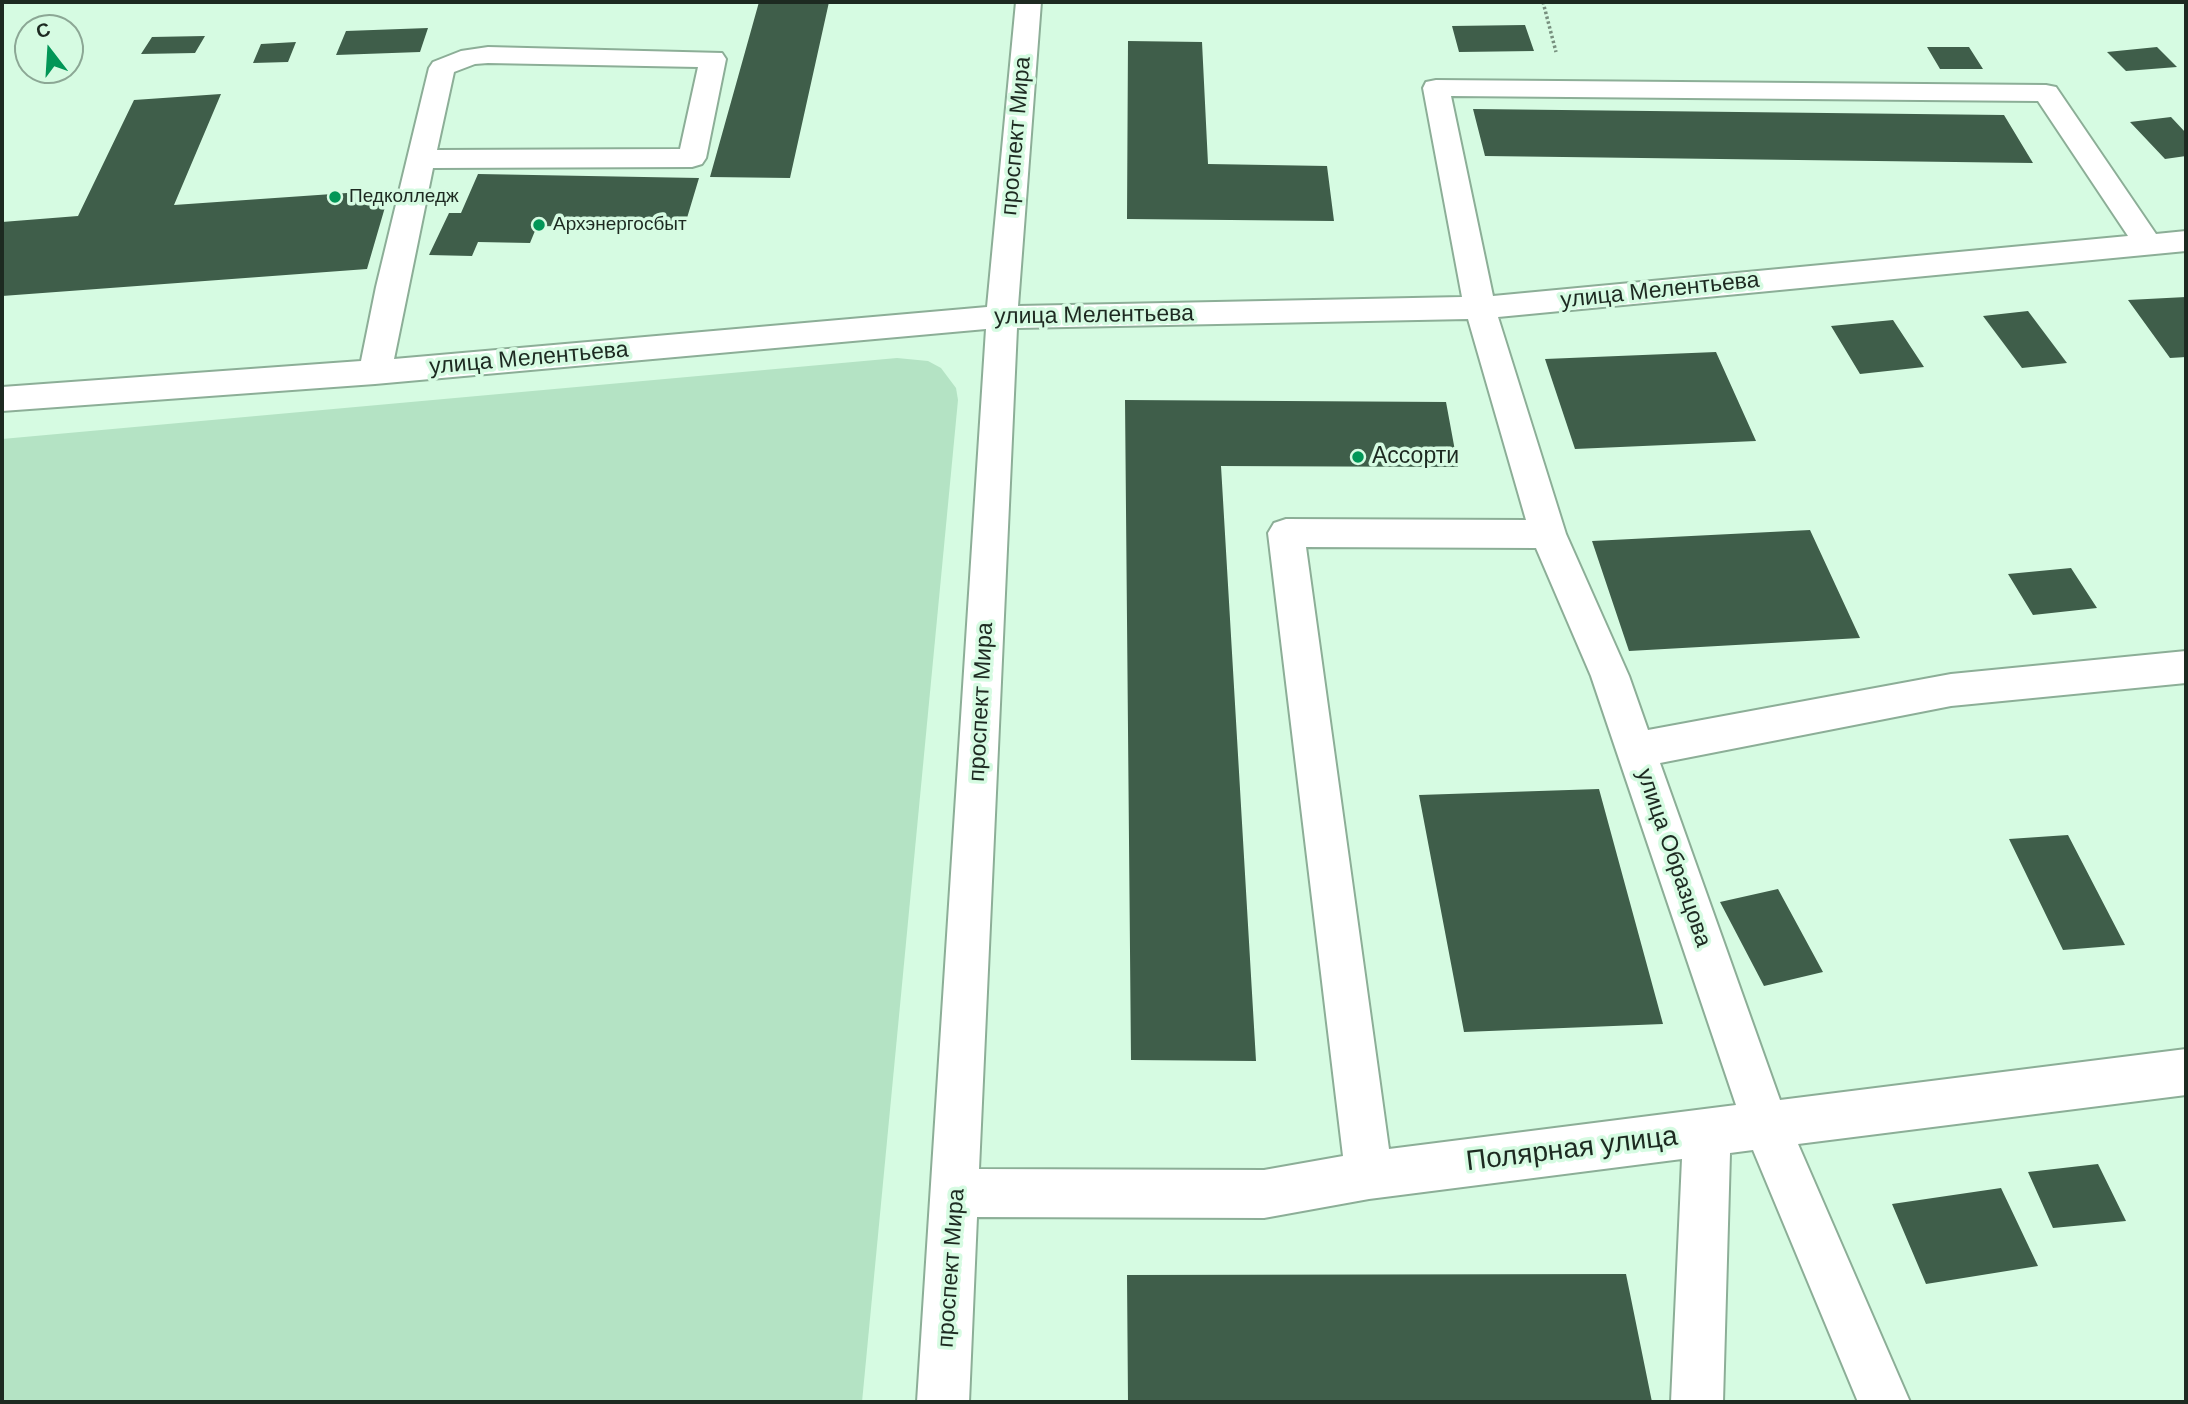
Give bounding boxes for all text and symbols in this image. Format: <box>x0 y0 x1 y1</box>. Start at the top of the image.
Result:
north arrow <box>14 14 84 84</box>
text: С <box>33 16 54 44</box>
street label: проспект Мира <box>996 55 1038 217</box>
place label: Педколледж <box>349 186 459 208</box>
marker: Педколледж <box>327 189 343 205</box>
place label: Архэнергосбыт <box>553 214 687 236</box>
marker: Архэнергосбыт <box>531 217 547 233</box>
street label: улица Мелентьева <box>1559 267 1761 315</box>
street label: улица Мелентьева <box>994 300 1194 332</box>
street label: улица Мелентьева <box>428 337 630 381</box>
place label: Ассорти <box>1372 443 1459 471</box>
marker: Ассорти <box>1350 449 1366 465</box>
street label: проспект Мира <box>964 622 1000 782</box>
street label: улица Образцова <box>1630 765 1716 951</box>
street label: Полярная улица <box>1464 1120 1680 1180</box>
street label: проспект Мира <box>933 1188 971 1348</box>

